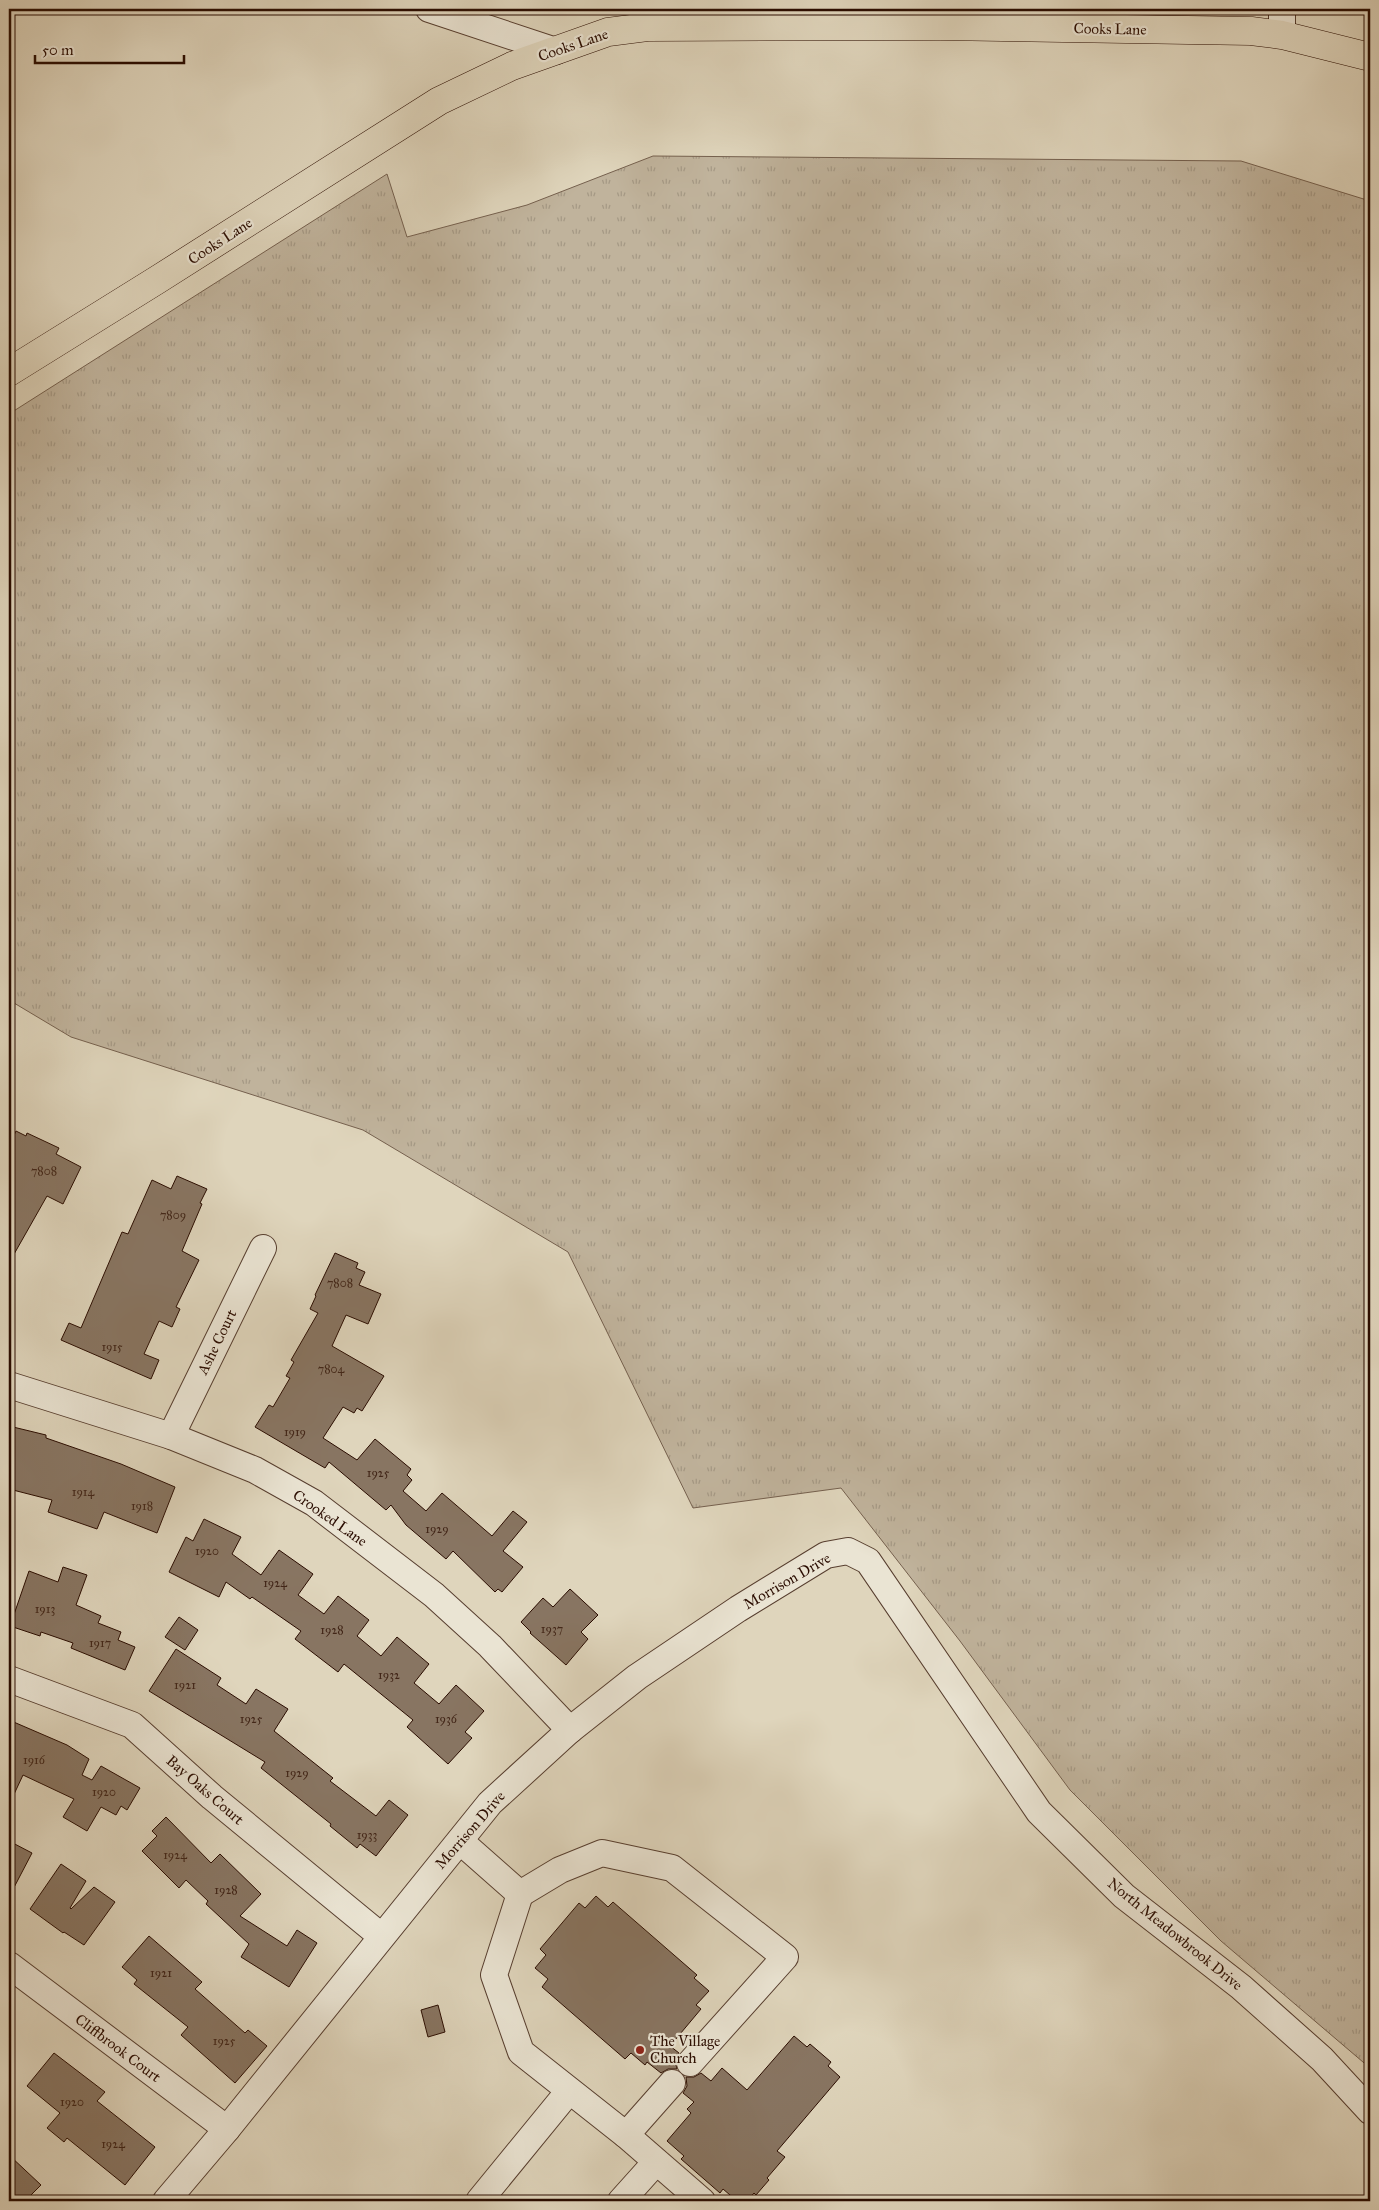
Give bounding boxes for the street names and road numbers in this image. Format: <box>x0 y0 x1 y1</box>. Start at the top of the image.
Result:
street label: Cooks Lane <box>1073 19 1147 39</box>
street label: Cooks Lane <box>536 25 610 65</box>
street label: Cooks Lane <box>185 214 255 268</box>
street label: Ashe Court <box>193 1306 241 1378</box>
street label: Crooked Lane <box>289 1486 371 1550</box>
street label: Morrison Drive <box>740 1549 834 1613</box>
street label: Bay Oaks Court <box>163 1752 248 1829</box>
street label: Morrison Drive <box>431 1787 509 1873</box>
street label: North Meadowbrook Drive <box>1104 1874 1246 1994</box>
street label: Cliffbrook Court <box>72 2010 165 2086</box>

